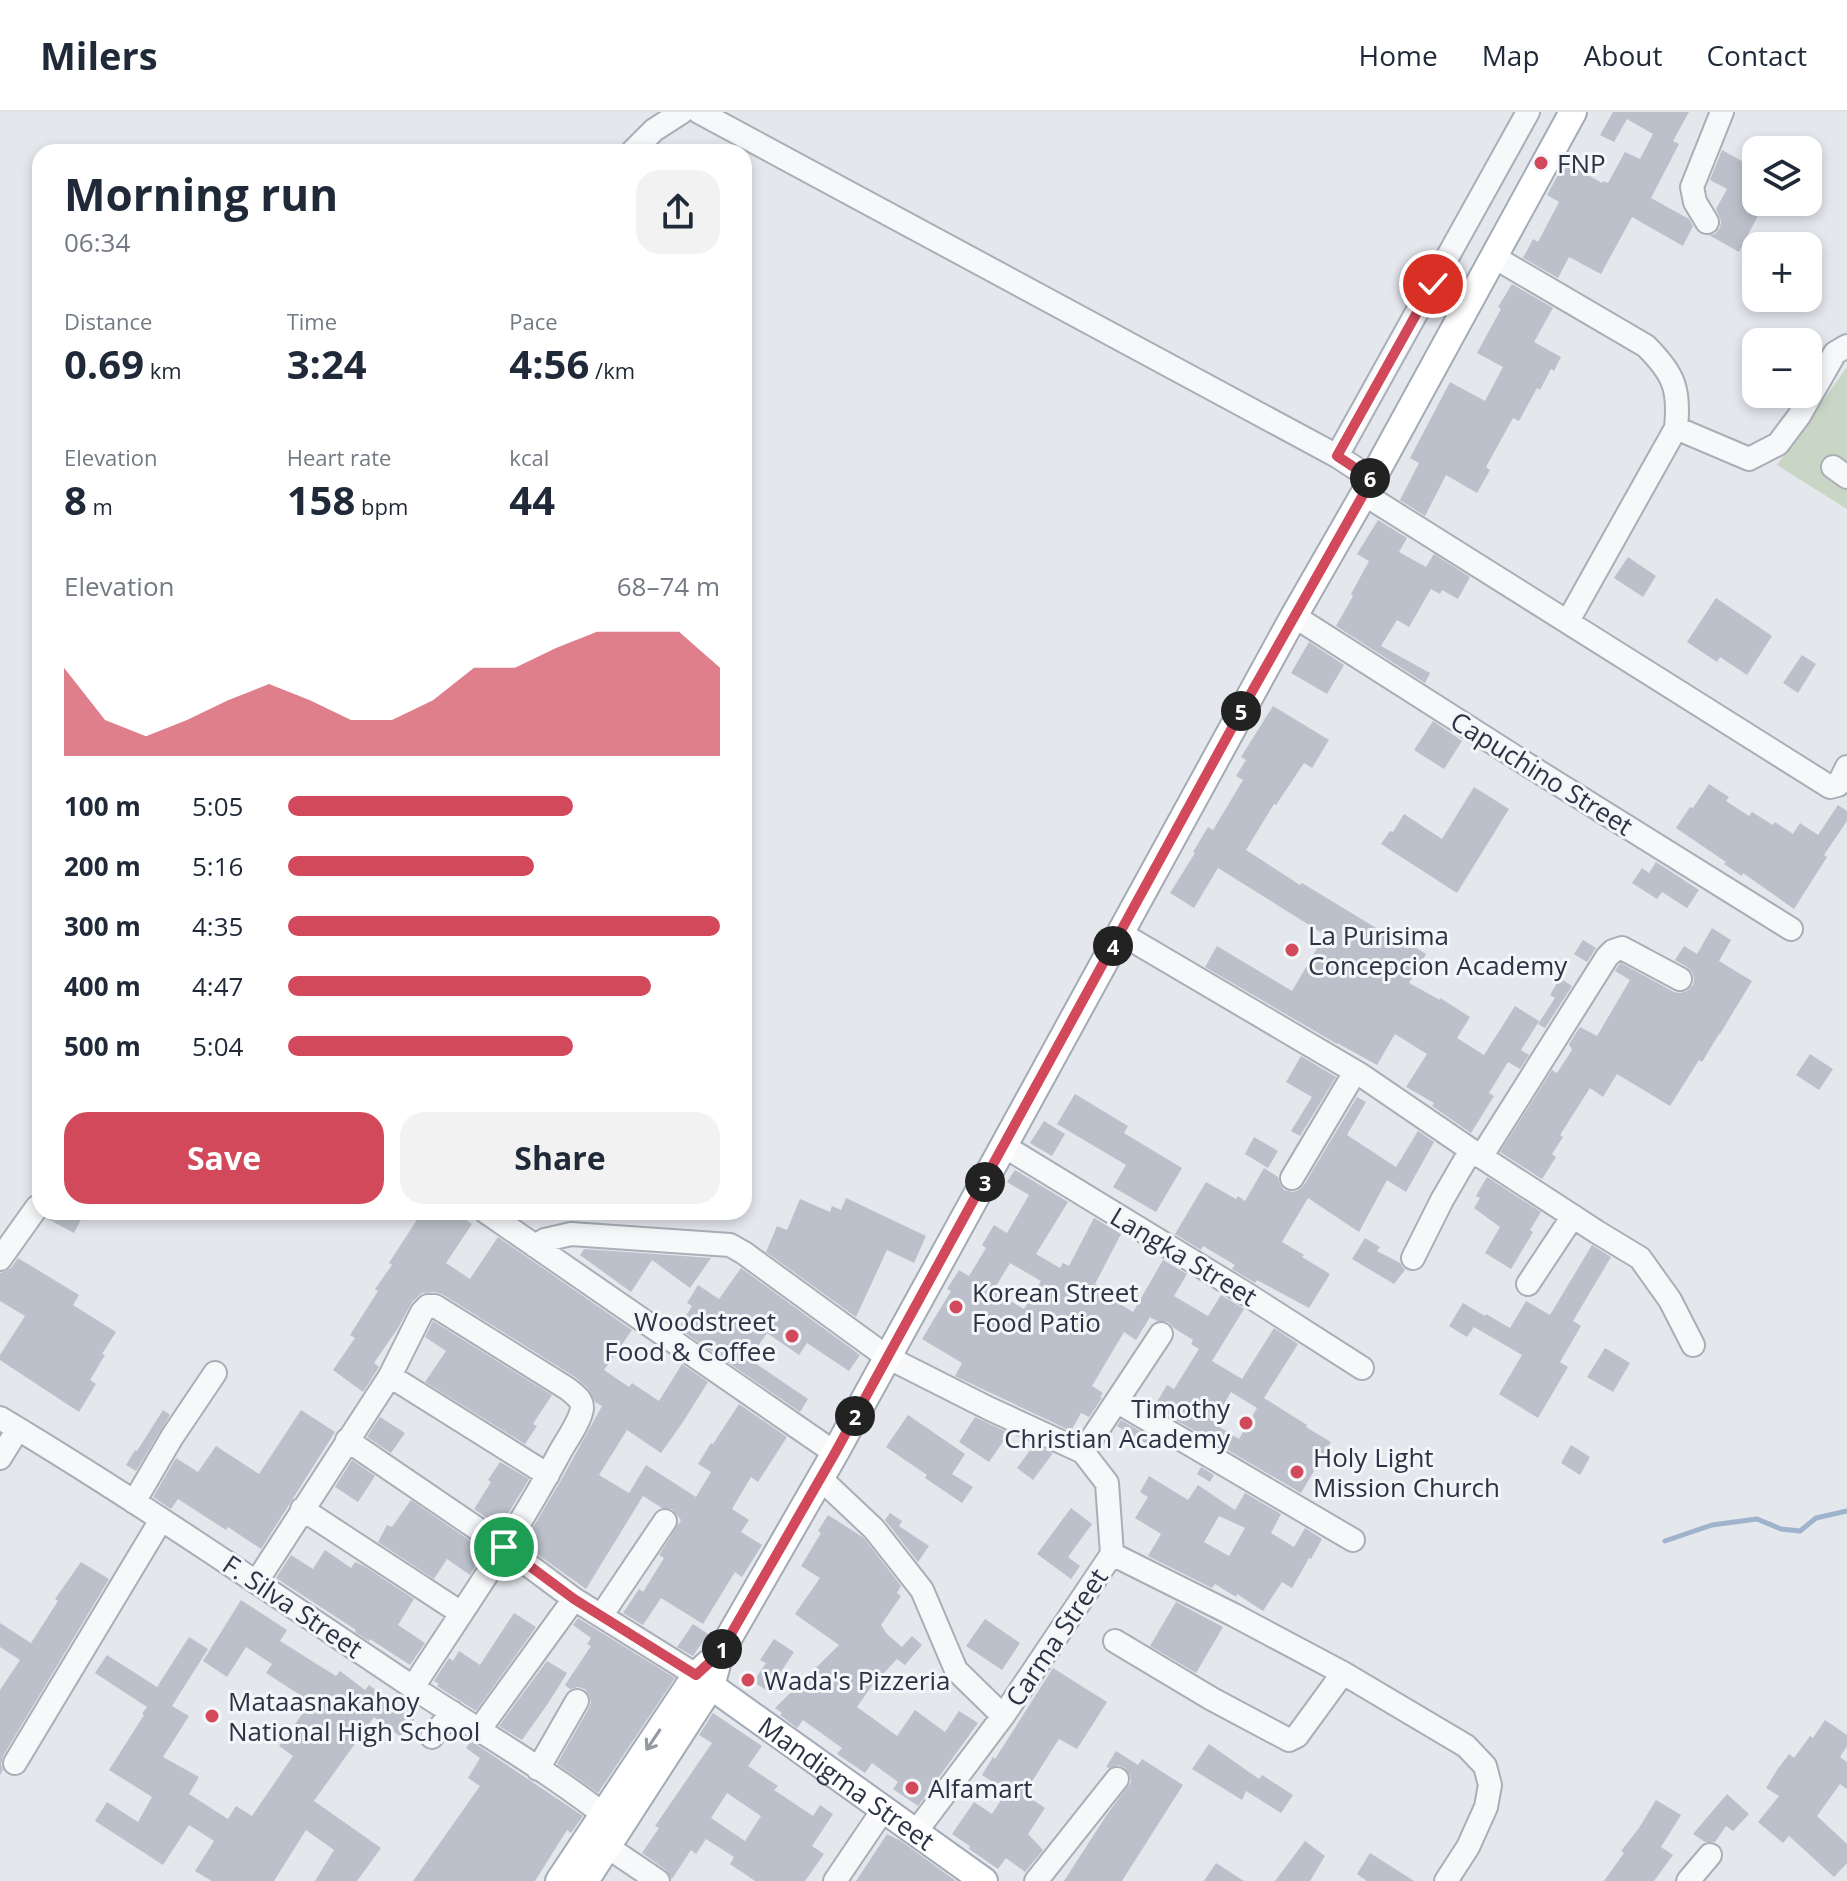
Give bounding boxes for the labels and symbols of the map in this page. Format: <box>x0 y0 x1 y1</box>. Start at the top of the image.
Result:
place label: FNP <box>1557 145 1606 181</box>
marker: FNP <box>1532 154 1550 172</box>
pin <box>1399 250 1467 318</box>
pin: 6 <box>1350 458 1390 498</box>
pin: 5 <box>1221 691 1261 731</box>
street label: Capuchino Street <box>1444 702 1640 844</box>
place label: La Purisima Concepcion Academy <box>1308 917 1568 983</box>
pin: 4 <box>1093 926 1133 966</box>
marker: La Purisima Concepcion Academy <box>1283 941 1301 959</box>
pin: 3 <box>965 1162 1005 1202</box>
street label: Langka Street <box>1104 1198 1264 1314</box>
place label: Korean Street Food Patio <box>972 1274 1139 1340</box>
marker: Korean Street Food Patio <box>947 1298 965 1316</box>
place label: Woodstreet Food & Coffee <box>604 1303 776 1369</box>
marker: Woodstreet Food & Coffee <box>783 1327 801 1345</box>
place label: Timothy Christian Academy <box>1004 1390 1231 1456</box>
pin: 2 <box>835 1396 875 1436</box>
marker: Timothy Christian Academy <box>1237 1414 1255 1432</box>
place label: Holy Light Mission Church <box>1313 1439 1500 1505</box>
marker: Holy Light Mission Church <box>1288 1463 1306 1481</box>
pin <box>470 1513 538 1581</box>
street label: F. Silva Street <box>216 1546 370 1666</box>
street label: Carma Street <box>997 1561 1115 1713</box>
pin: 1 <box>702 1629 742 1669</box>
place label: Wada's Pizzeria <box>764 1662 950 1698</box>
marker: Wada's Pizzeria <box>739 1671 757 1689</box>
place label: Mataasnakahoy National High School <box>228 1683 480 1749</box>
marker: Mataasnakahoy National High School <box>203 1707 221 1725</box>
street label: Mandigma Street <box>751 1708 942 1858</box>
one-way arrow <box>645 1728 661 1751</box>
place label: Alfamart <box>928 1770 1033 1806</box>
marker: Alfamart <box>903 1779 921 1797</box>

